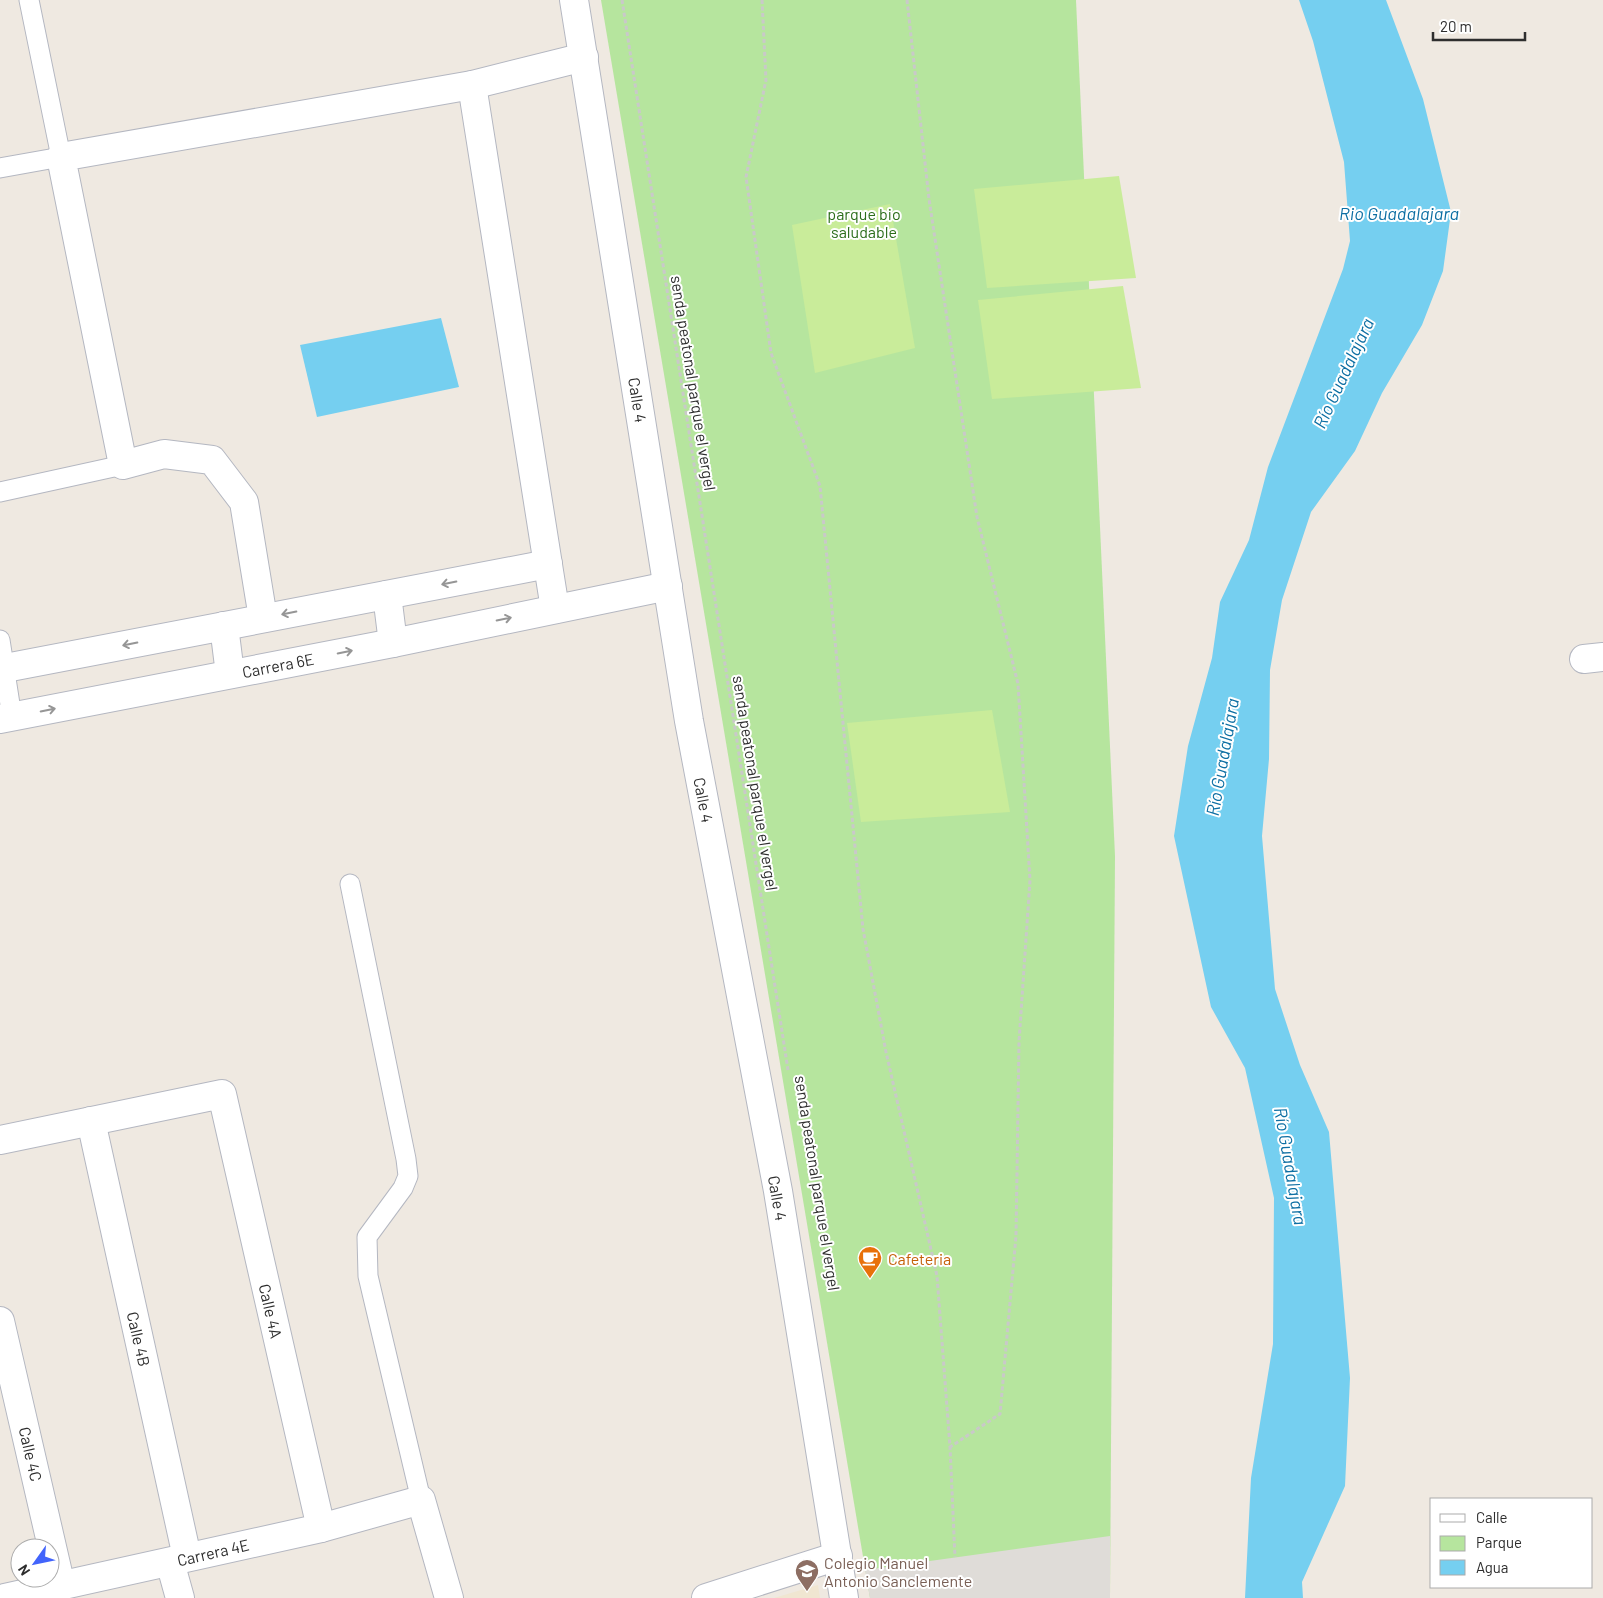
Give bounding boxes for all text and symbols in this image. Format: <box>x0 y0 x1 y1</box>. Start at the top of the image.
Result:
scale bar <box>1433 10 1526 42</box>
text: 20 m <box>1440 17 1472 35</box>
water label: Rio Guadalajara <box>1339 202 1459 224</box>
park label: parque bio saludable <box>827 204 901 241</box>
street label: senda peatonal parque el vergel <box>668 274 720 492</box>
water label: Río Guadalajara <box>1308 314 1378 432</box>
street label: Calle 4 <box>625 376 651 424</box>
one-way arrow <box>441 579 457 588</box>
one-way arrow <box>282 608 298 618</box>
one-way arrow <box>496 614 512 624</box>
one-way arrow <box>122 640 138 650</box>
one-way arrow <box>336 647 352 656</box>
street label: Carrera 6E <box>240 649 316 681</box>
street label: senda peatonal parque el vergel <box>730 674 782 892</box>
water label: Río Guadalajara <box>1201 696 1243 818</box>
one-way arrow <box>39 704 55 714</box>
street label: Calle 4 <box>690 776 718 824</box>
street label: senda peatonal parque el vergel <box>792 1074 844 1292</box>
water label: Río Guadalajara <box>1270 1105 1312 1227</box>
street label: Calle 4 <box>765 1174 791 1222</box>
cafe icon: Cafeteria <box>857 1245 883 1279</box>
place label: Cafeteria <box>888 1249 951 1268</box>
street label: Calle 4A <box>256 1282 287 1340</box>
street label: Calle 4B <box>123 1310 155 1368</box>
street label: Calle 4C <box>16 1425 46 1483</box>
legend <box>1430 1498 1593 1588</box>
text: Calle <box>1476 1508 1508 1526</box>
text: Parque <box>1476 1533 1522 1551</box>
street label: Carrera 4E <box>175 1534 251 1570</box>
north arrow <box>10 1538 60 1588</box>
place label: Colegio Manuel Antonio Sanclemente <box>824 1553 972 1590</box>
school or university icon: Colegio Manuel Antonio Sanclemente <box>794 1558 820 1592</box>
text: Agua <box>1476 1558 1509 1576</box>
text: N <box>14 1562 33 1579</box>

